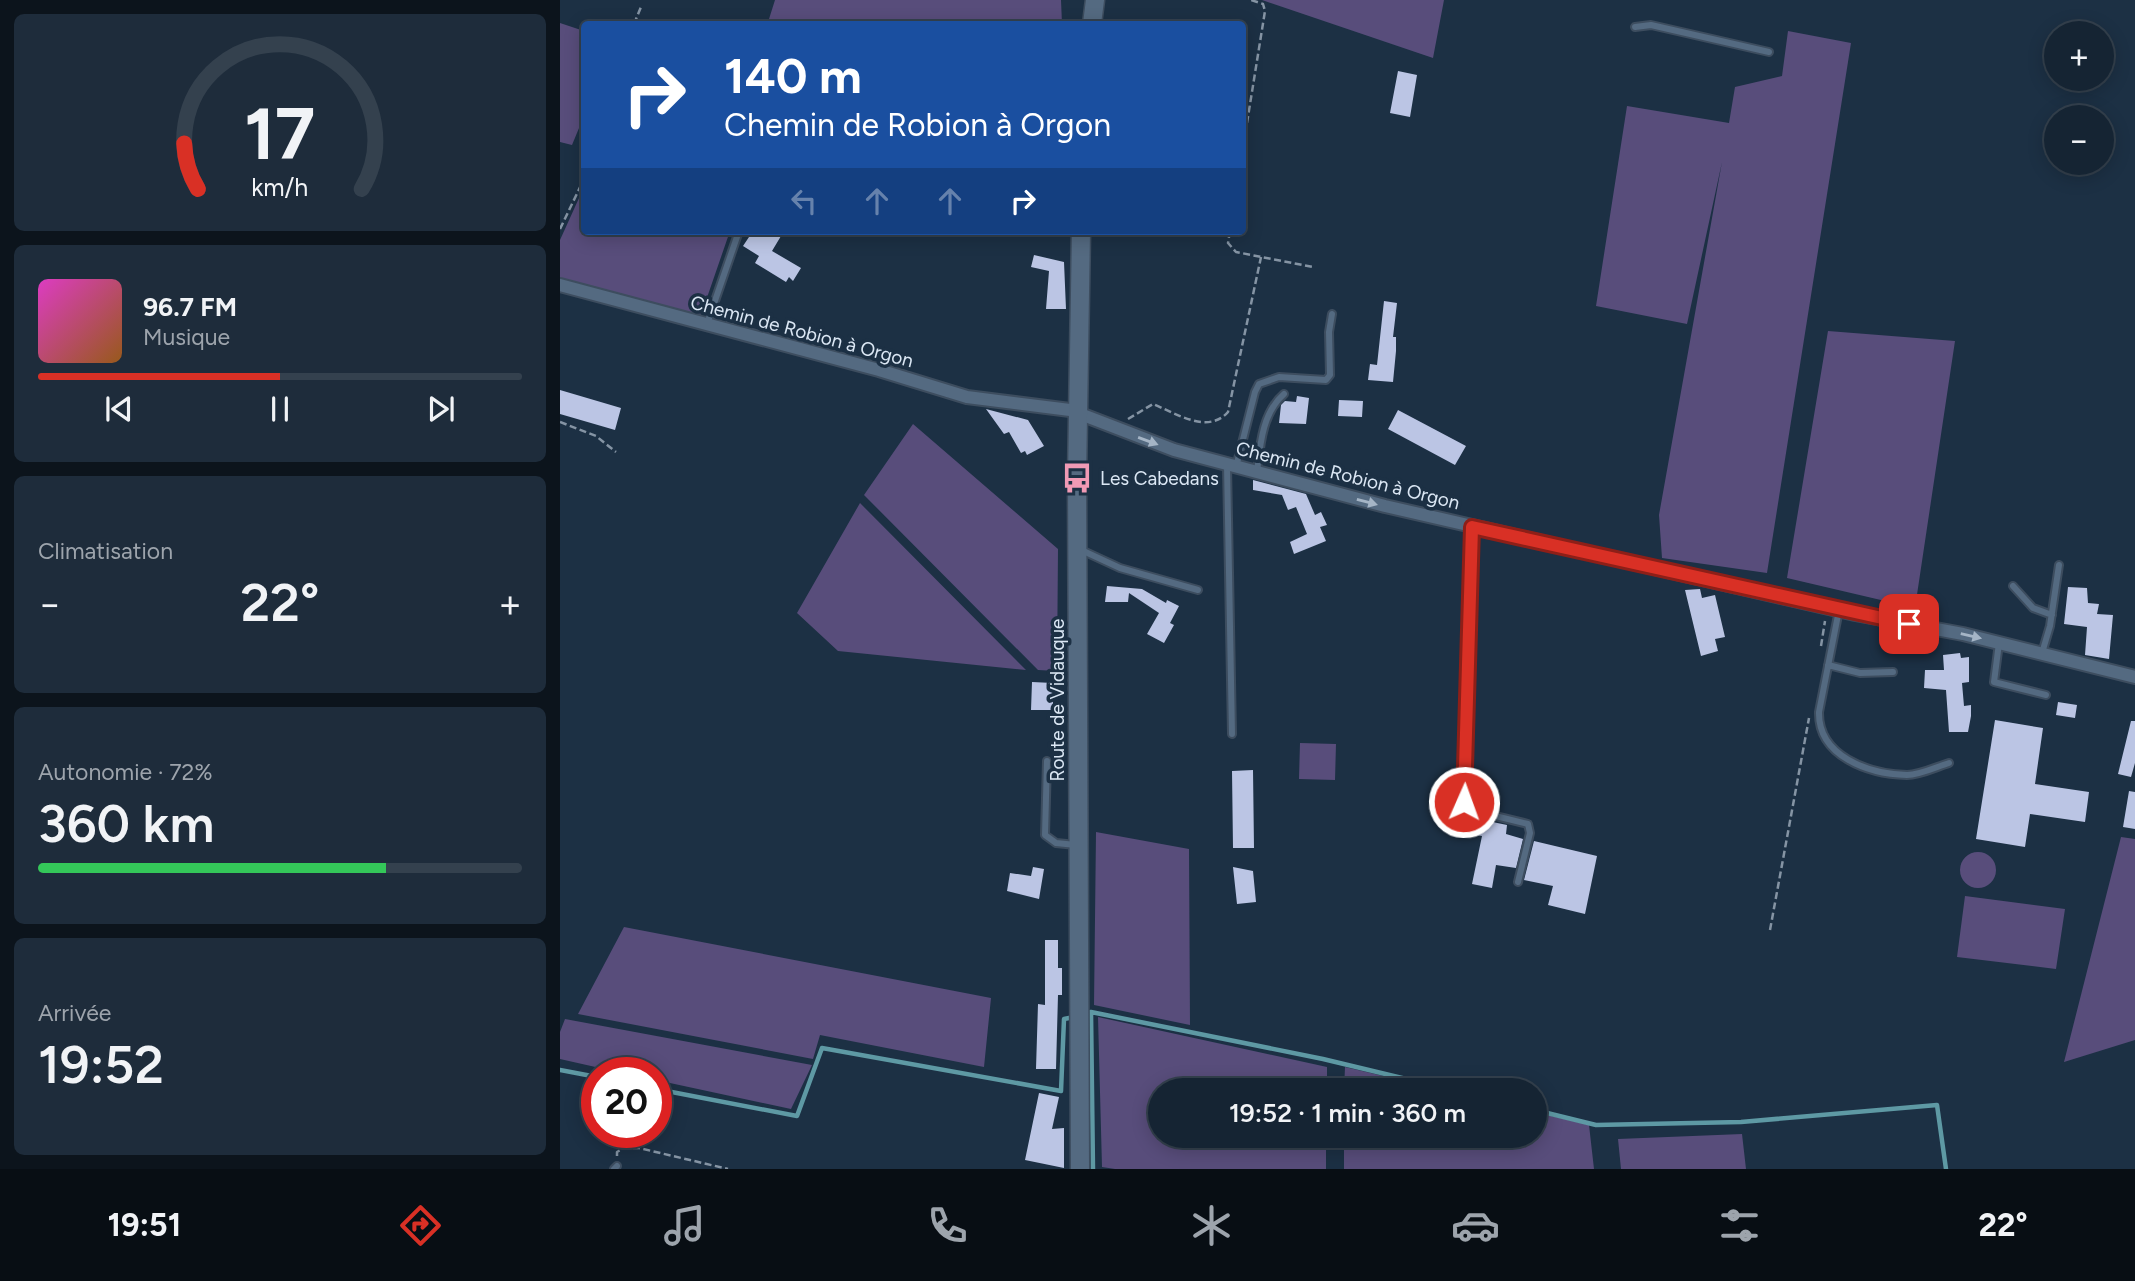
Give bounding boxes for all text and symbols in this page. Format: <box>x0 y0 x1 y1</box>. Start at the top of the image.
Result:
map controls <box>2044 21 2114 175</box>
button: + <box>2044 21 2114 91</box>
text: 140 m <box>724 46 862 105</box>
icon: right <box>609 49 700 140</box>
text: 17 <box>244 90 316 177</box>
button: − <box>2044 105 2114 175</box>
text: Chemin de Robion à Orgon <box>724 106 1111 144</box>
text: km/h <box>251 171 309 201</box>
icon: left <box>785 182 823 220</box>
icon: ahead <box>858 182 896 220</box>
icon: ahead <box>931 182 969 220</box>
icon: right <box>1004 182 1042 220</box>
text: 96.7 FM <box>143 291 237 323</box>
street label: Chemin de Robion à Orgon <box>688 291 916 372</box>
text: Musique <box>143 323 230 351</box>
icon: previous <box>100 390 138 428</box>
icon: pause <box>261 390 299 428</box>
icon: next <box>422 390 460 428</box>
one-way arrow <box>1137 435 1158 446</box>
street label: Chemin de Robion à Orgon <box>1234 437 1462 514</box>
bus stop icon: Les Cabedans <box>1060 461 1094 495</box>
place label: Les Cabedans <box>1100 467 1219 490</box>
one-way arrow <box>1356 497 1378 508</box>
text: Climatisation <box>38 537 173 565</box>
text: 22° <box>241 572 319 634</box>
text: − <box>38 581 62 627</box>
text: + <box>498 581 522 627</box>
pin <box>1879 594 1939 654</box>
icon: arrive <box>1890 605 1928 643</box>
street label: Route de Vidauque <box>1046 619 1069 781</box>
one-way arrow <box>1960 631 1982 642</box>
text: Autonomie · 72% <box>38 758 213 786</box>
position arrow <box>1427 765 1501 839</box>
text: 360 km <box>38 793 214 855</box>
text: Arrivée <box>38 999 111 1027</box>
text: 19:52 <box>38 1034 164 1096</box>
speed limit sign: 20 <box>581 1057 672 1148</box>
text: 19:52 · 1 min · 360 m <box>1229 1097 1466 1129</box>
icon: directions <box>396 1201 445 1250</box>
icon: music <box>660 1201 709 1250</box>
icon: phone <box>923 1201 972 1250</box>
icon: climate <box>1187 1201 1236 1250</box>
icon: car <box>1451 1201 1500 1250</box>
icon: filters <box>1715 1201 1764 1250</box>
text: 19:51 <box>107 1206 181 1244</box>
text: 22° <box>1978 1206 2028 1244</box>

